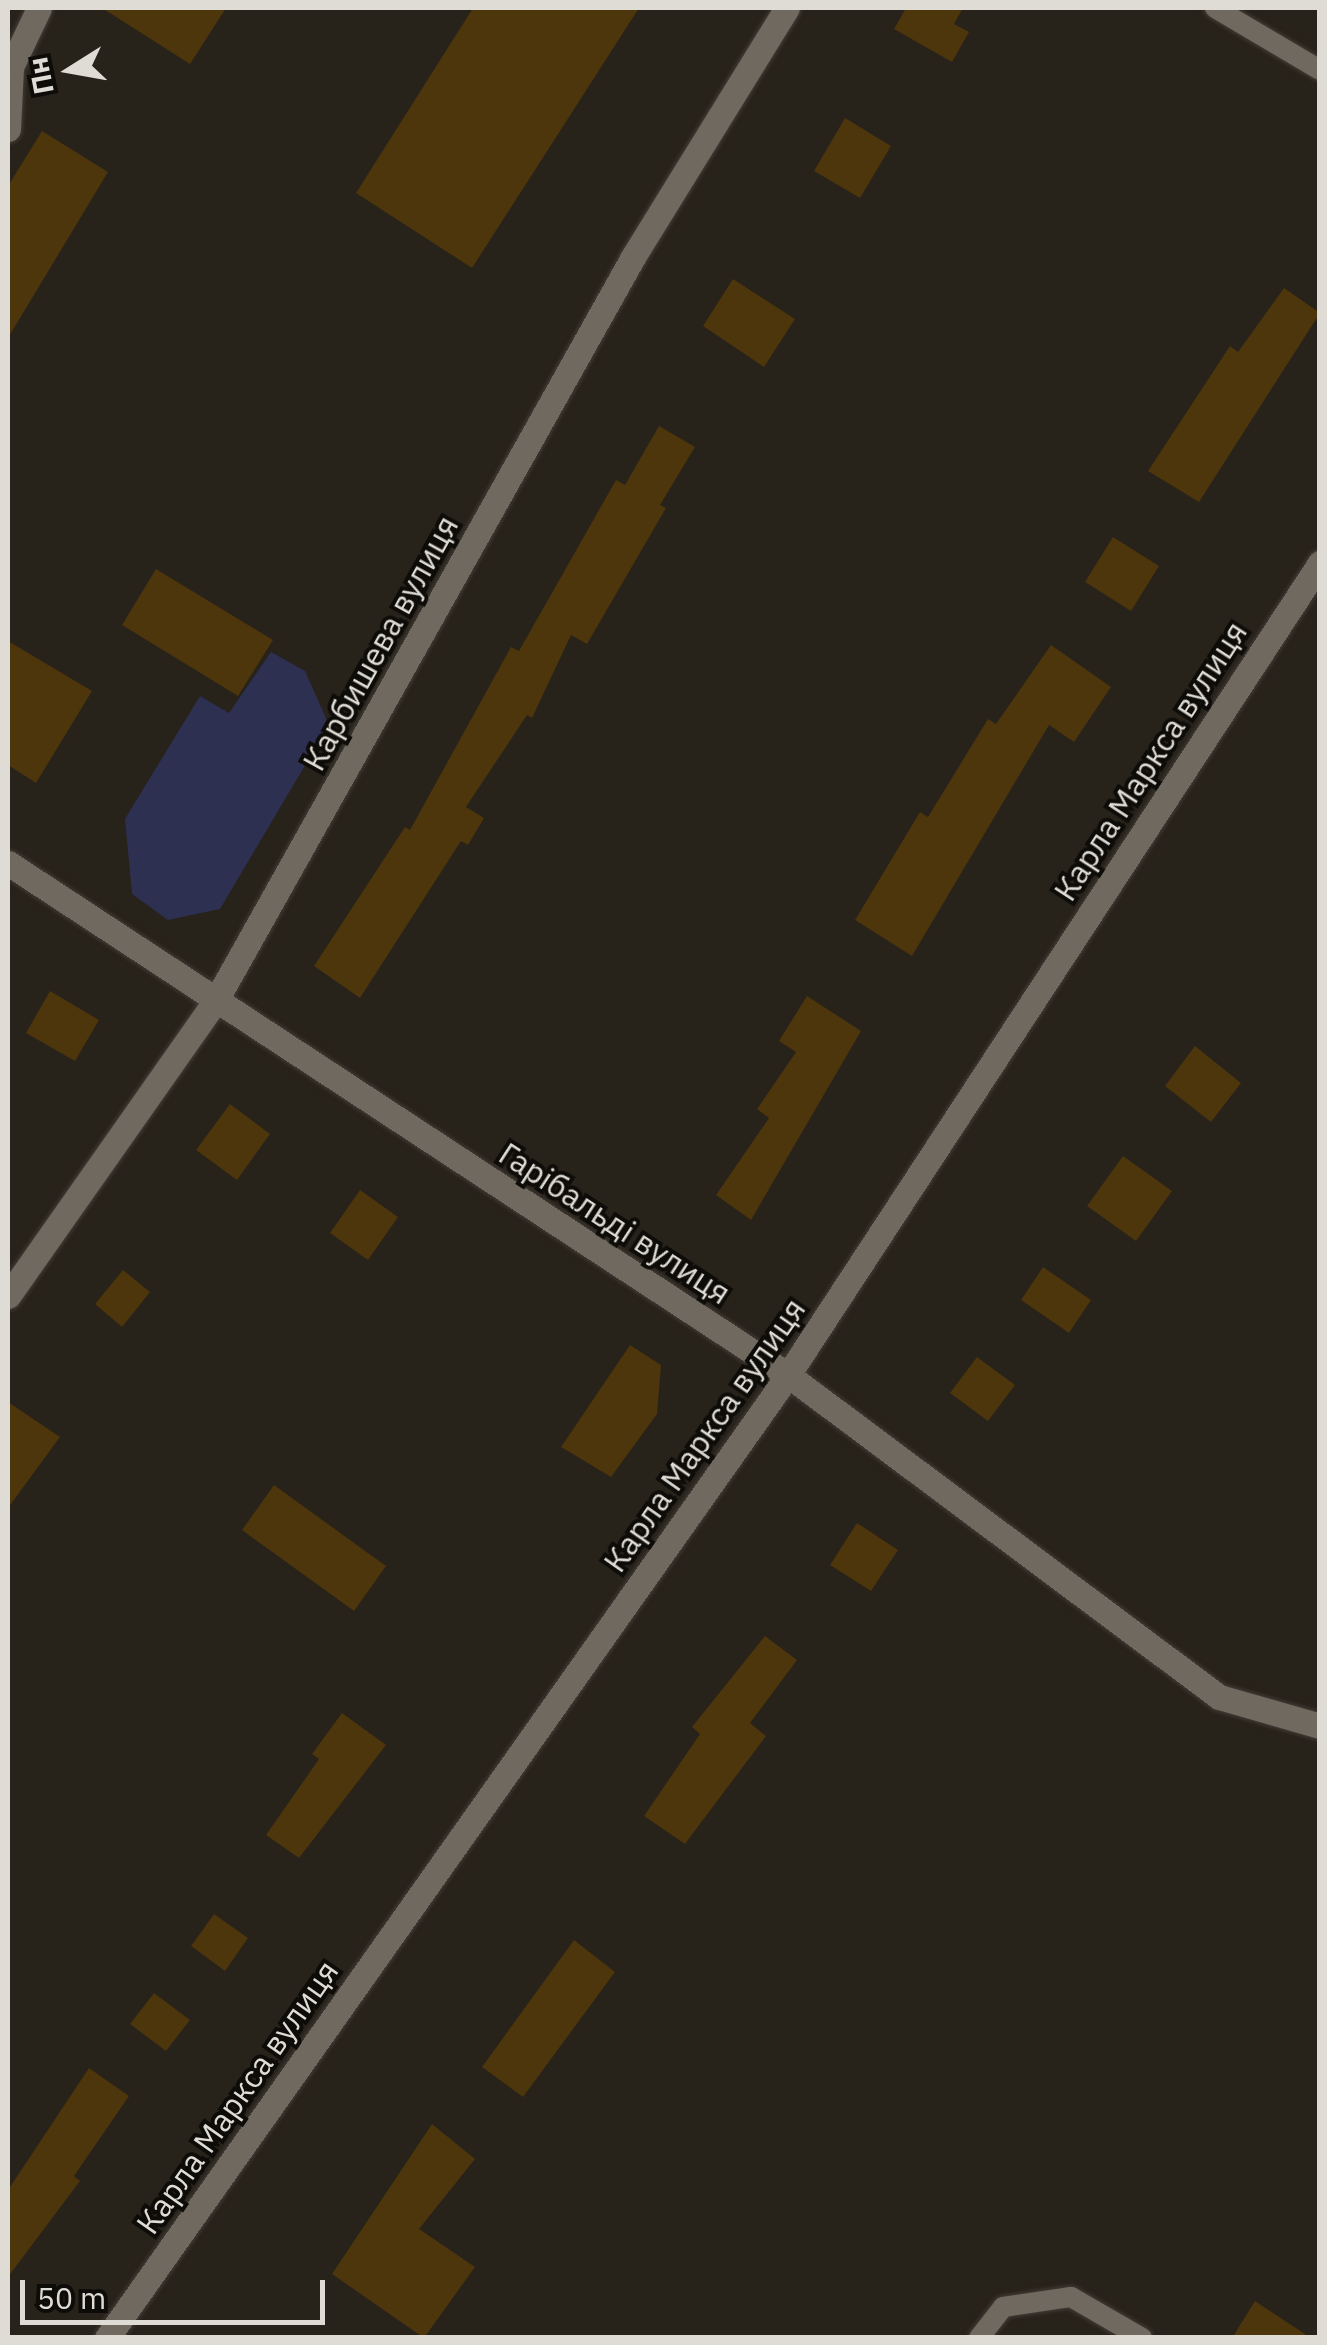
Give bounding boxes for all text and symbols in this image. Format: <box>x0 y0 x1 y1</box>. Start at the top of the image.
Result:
north arrow <box>20 20 120 120</box>
text: Пн <box>18 54 62 98</box>
street label: Карбишева вулиця <box>294 509 466 777</box>
street label: Карла Маркса вулиця <box>1045 614 1255 908</box>
street label: Гарібальді вулиця <box>492 1134 738 1312</box>
street label: Карла Маркса вулиця <box>595 1291 813 1579</box>
street label: Карла Маркса вулиця <box>128 1953 346 2241</box>
scale bar <box>25 2260 330 2322</box>
text: 50 m <box>37 2278 106 2317</box>

